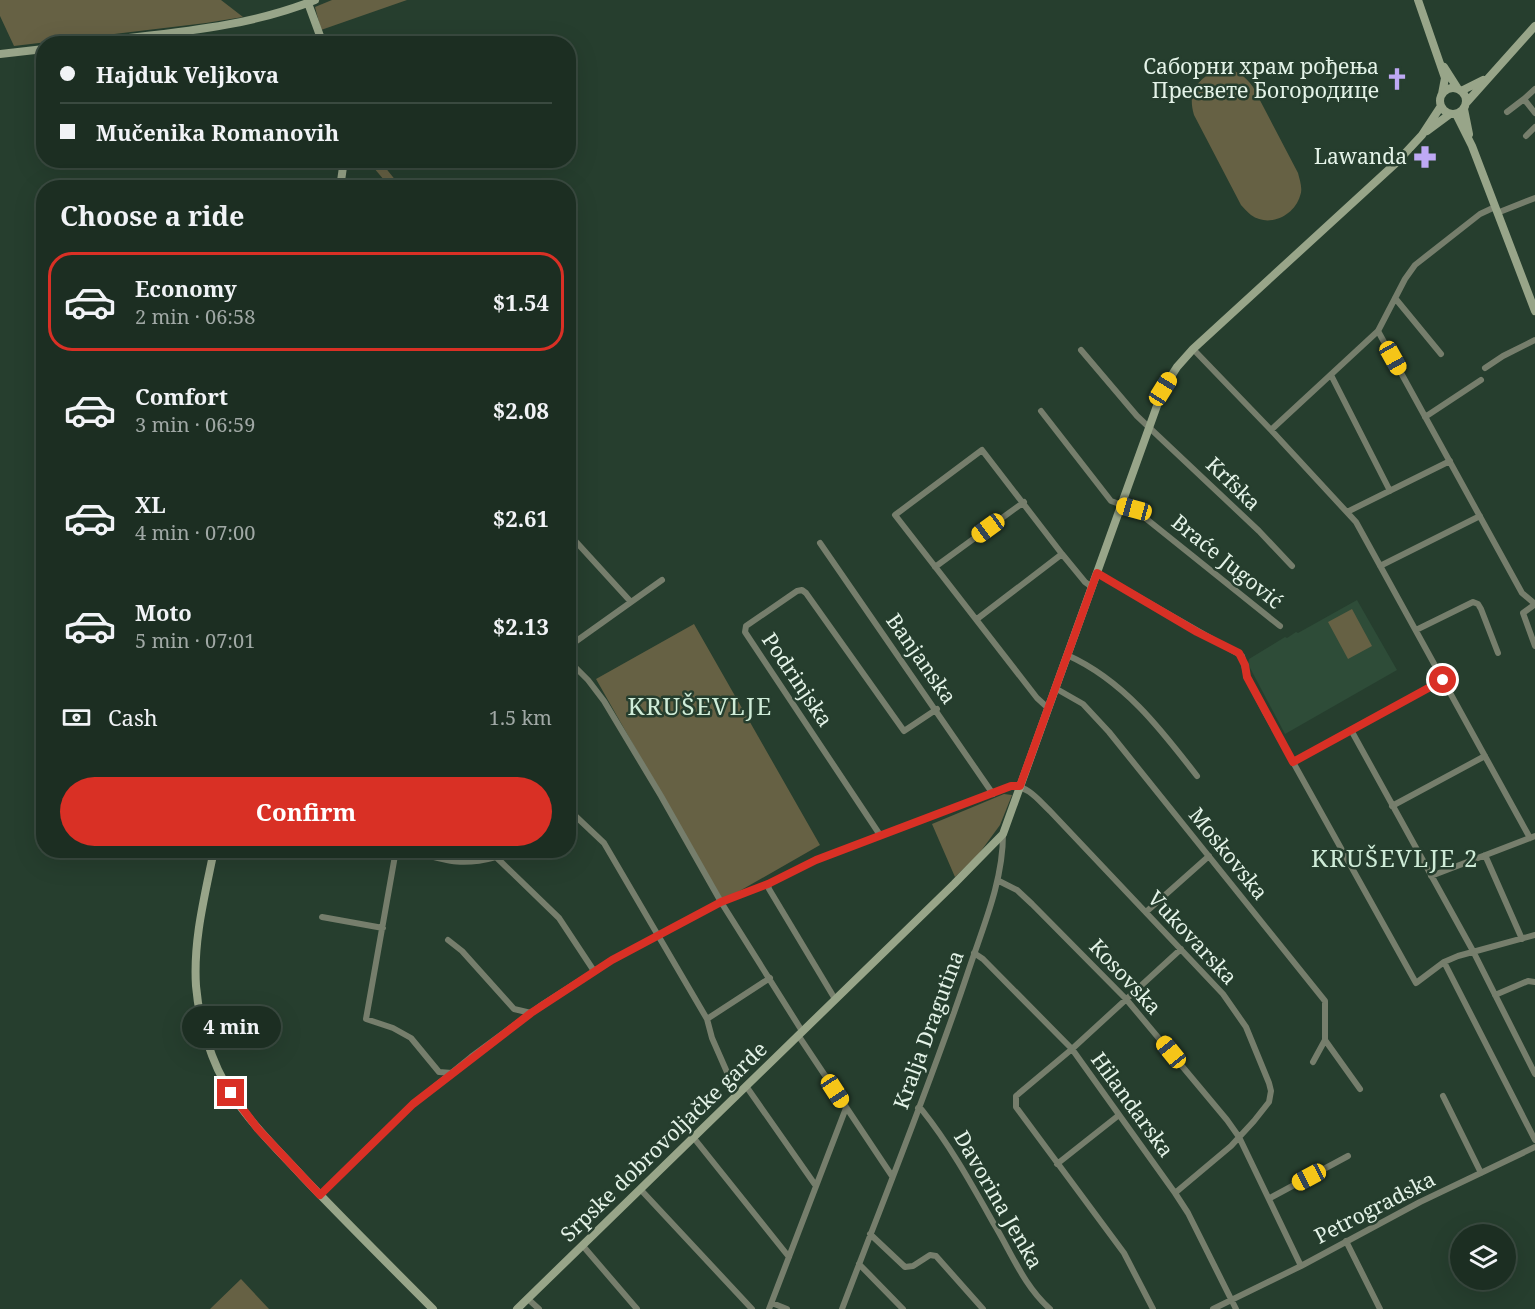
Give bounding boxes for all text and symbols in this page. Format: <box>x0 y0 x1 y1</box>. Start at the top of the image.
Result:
place label: Саборни храм рођења Пресвете Богородице <box>1143 52 1379 104</box>
text: Hajduk Veljkova <box>96 59 279 89</box>
church icon: Саборни храм рођења Пресвете Богородице <box>1384 66 1410 92</box>
text: Mučenika Romanovih <box>96 117 339 147</box>
place label: Lawanda <box>1314 142 1407 170</box>
pharmacy icon: Lawanda <box>1412 144 1438 170</box>
text: Choose a ride <box>60 197 245 234</box>
text: Economy <box>135 273 237 303</box>
icon: car <box>63 275 117 329</box>
text: $1.54 <box>493 287 549 317</box>
text: 2 min · 06:58 <box>135 303 255 330</box>
car <box>1376 338 1410 378</box>
car <box>1146 369 1180 409</box>
text: Comfort <box>135 381 228 411</box>
icon: car <box>63 383 117 437</box>
text: $2.08 <box>493 395 549 425</box>
text: 3 min · 06:59 <box>135 411 255 438</box>
street label: Krfska <box>1200 450 1267 516</box>
text: XL <box>135 489 166 519</box>
icon: car <box>63 491 117 545</box>
car <box>1114 496 1154 522</box>
text: $2.61 <box>493 503 549 533</box>
street label: Braće Jugović <box>1166 508 1289 615</box>
car <box>968 510 1008 546</box>
text: 4 min · 07:00 <box>135 519 255 546</box>
text: Moto <box>135 597 192 627</box>
icon: car <box>63 599 117 653</box>
street label: Banjanska <box>880 608 963 709</box>
text: $2.13 <box>493 611 549 641</box>
text: 5 min · 07:01 <box>135 627 255 654</box>
street label: Podrinjska <box>756 627 840 732</box>
route start <box>1429 666 1456 693</box>
district label: KRUŠEVLJE <box>627 689 773 722</box>
icon: cash <box>60 701 93 734</box>
text: Cash <box>108 702 158 732</box>
text: 1.5 km <box>489 704 552 731</box>
button: Confirm <box>60 777 552 846</box>
street label: Moskovska <box>1183 801 1275 905</box>
district label: KRUŠEVLJE 2 <box>1311 841 1479 874</box>
street label: Vukovarska <box>1142 884 1244 990</box>
street label: Kosovska <box>1084 932 1168 1020</box>
street label: Kralja Dragutina <box>886 947 970 1113</box>
callout: 4 min <box>182 1006 280 1048</box>
text: 4 min <box>203 1013 260 1040</box>
car <box>1153 1032 1189 1072</box>
street label: Srpske dobrovoljačke garde <box>554 1035 773 1248</box>
street label: Hilandarska <box>1085 1046 1180 1163</box>
car <box>818 1071 852 1111</box>
route end <box>217 1079 244 1106</box>
street label: Davorina Jenka <box>948 1125 1050 1274</box>
car <box>1289 1161 1329 1193</box>
street label: Petrogradska <box>1309 1165 1440 1250</box>
map controls <box>1450 1224 1516 1290</box>
button: layers <box>1450 1224 1516 1290</box>

